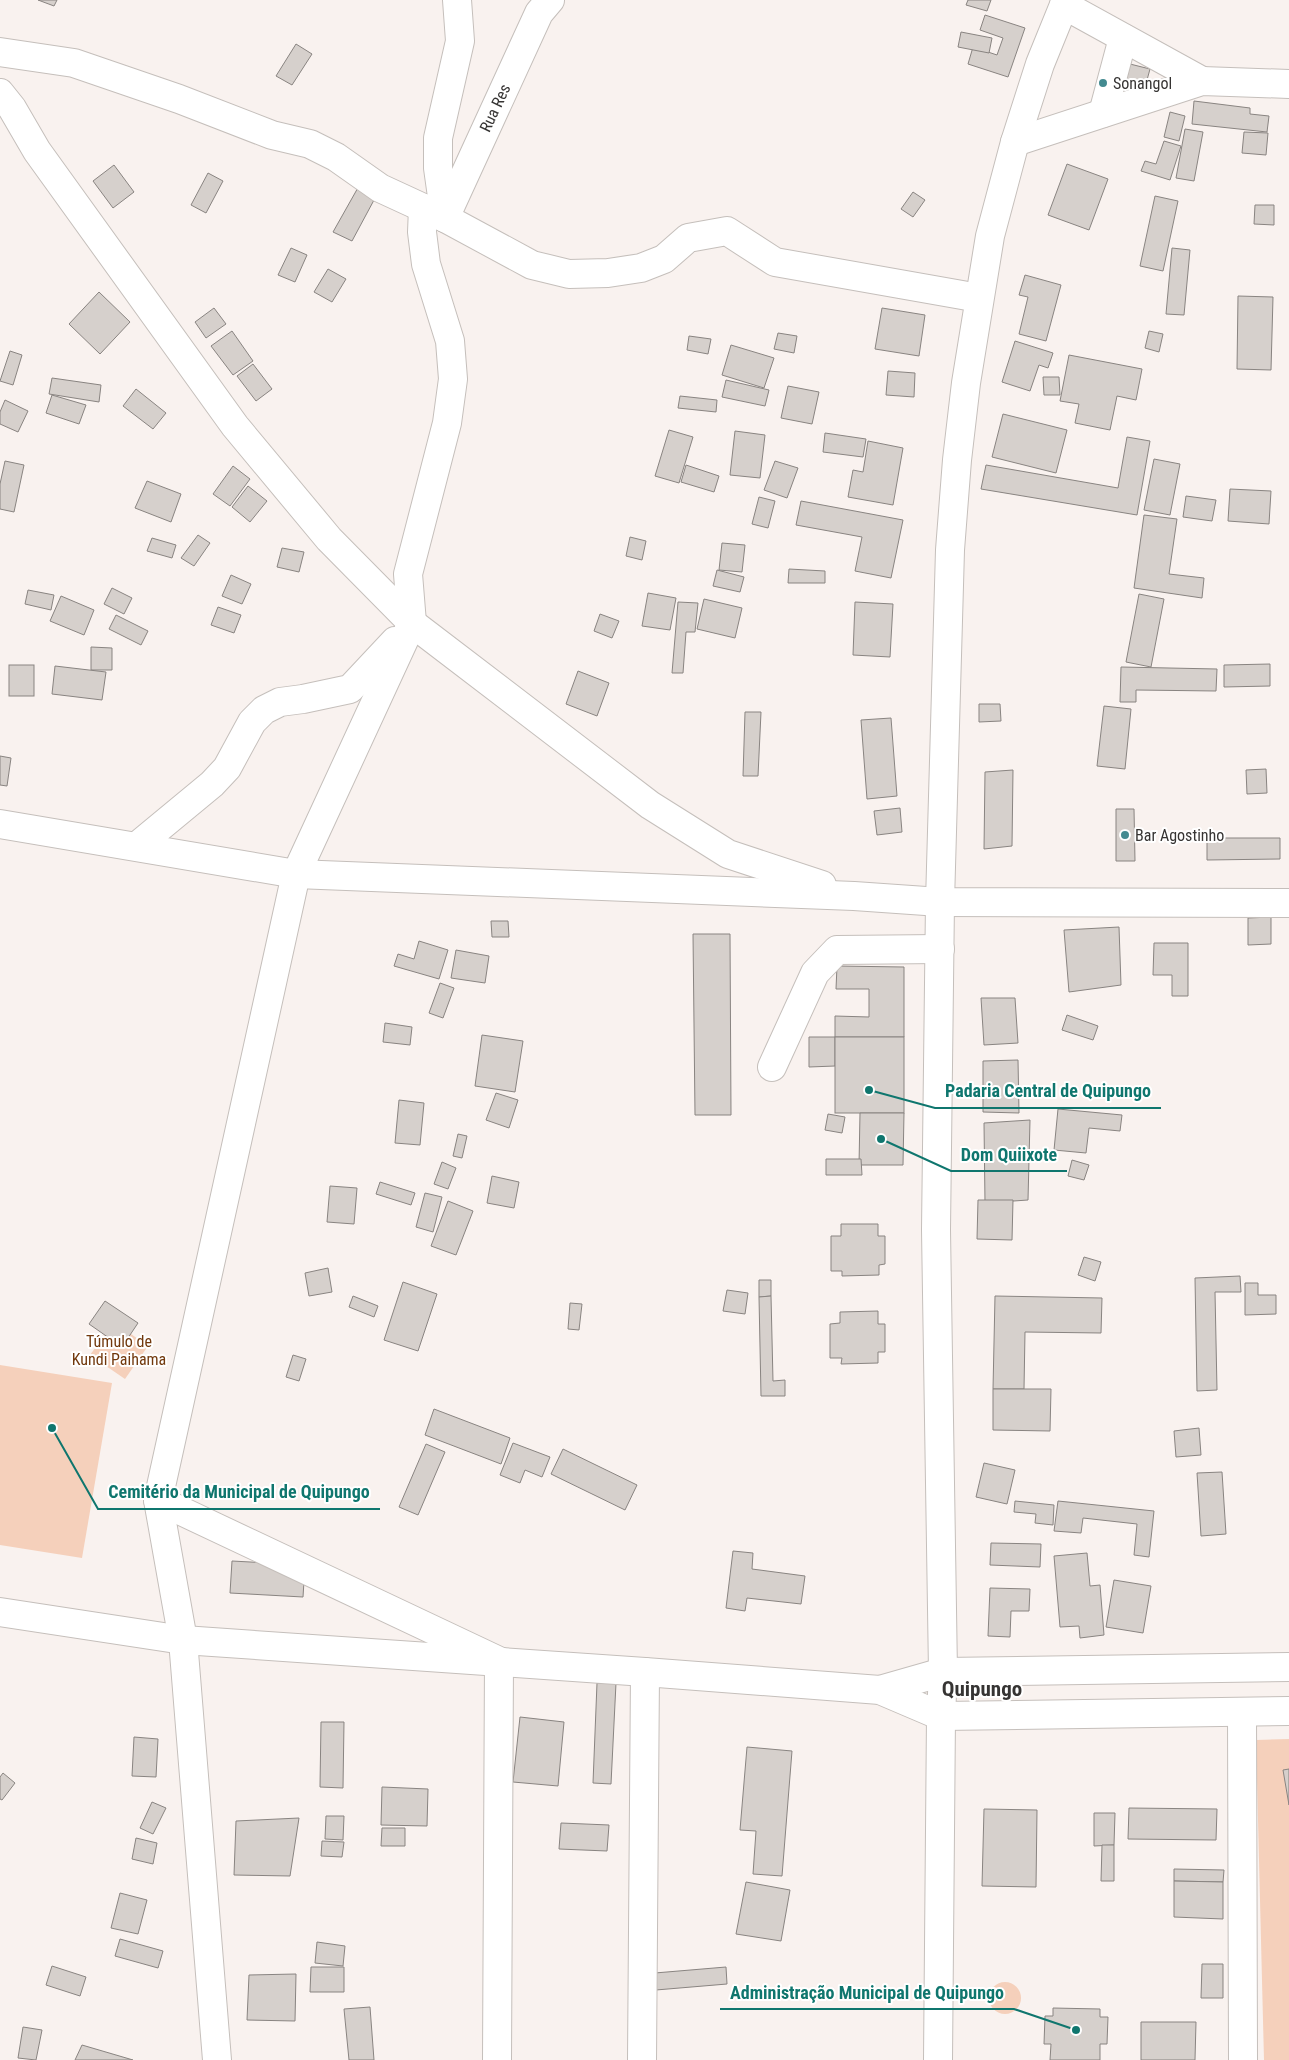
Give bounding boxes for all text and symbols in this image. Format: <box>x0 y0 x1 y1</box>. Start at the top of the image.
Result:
place label: Sonangol <box>1113 74 1172 93</box>
marker: Sonangol <box>1097 77 1109 89</box>
street label: Rua Res <box>476 81 514 135</box>
place label: Bar Agostinho <box>1135 826 1224 845</box>
marker: Bar Agostinho <box>1119 829 1131 841</box>
callout: Padaria Central de Quipungo <box>935 1075 1161 1108</box>
text: Padaria Central de Quipungo <box>945 1080 1151 1101</box>
callout: Dom Quiixote <box>951 1138 1067 1171</box>
text: Dom Quiixote <box>961 1144 1058 1165</box>
park label: Túmulo de Kundi Paihama <box>72 1332 166 1369</box>
callout: Cemitério da Municipal de Quipungo <box>98 1476 380 1509</box>
text: Cemitério da Municipal de Quipungo <box>108 1481 370 1502</box>
district label: Quipungo <box>942 1677 1022 1701</box>
callout: Administração Municipal de Quipungo <box>720 1976 1014 2009</box>
text: Administração Municipal de Quipungo <box>730 1982 1004 2003</box>

